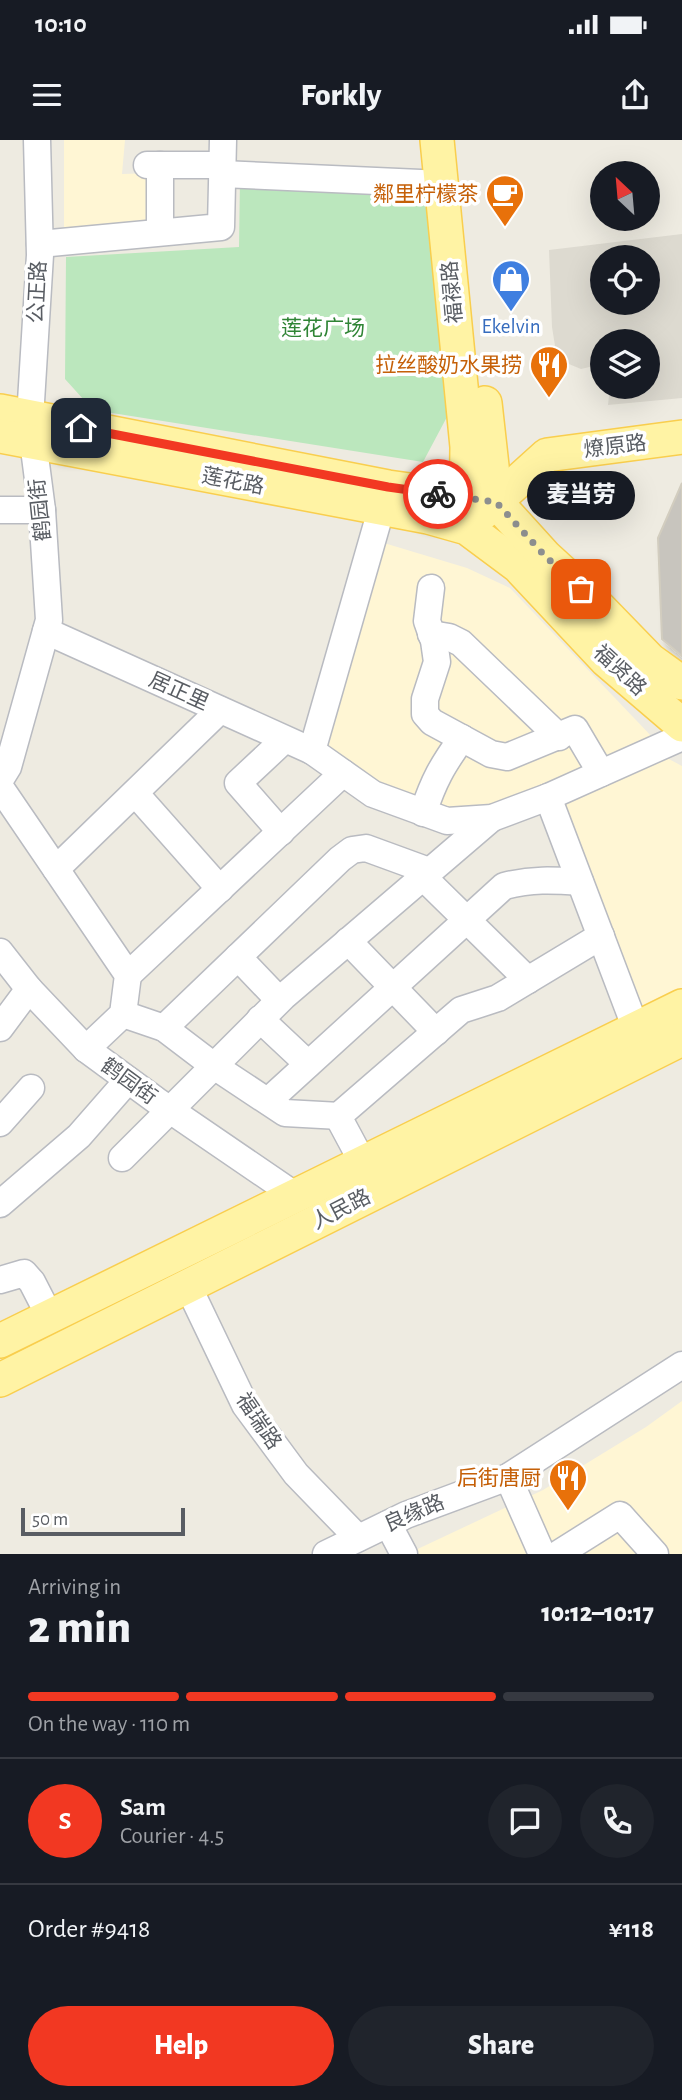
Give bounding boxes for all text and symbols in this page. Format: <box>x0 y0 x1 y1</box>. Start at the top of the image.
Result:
text: 10:10 <box>35 11 87 37</box>
icon: menu <box>28 76 66 114</box>
icon: share <box>616 76 654 114</box>
text: Forkly <box>301 79 381 111</box>
north arrow <box>590 161 660 231</box>
map controls <box>590 161 660 399</box>
cafe icon: 鄰里柠檬茶 <box>484 173 526 228</box>
place label: 鄰里柠檬茶 <box>373 183 478 205</box>
button: locate <box>590 245 660 315</box>
shop icon: Ekelvin <box>490 258 532 313</box>
street label: 公正路 <box>24 260 50 324</box>
street label: 福禄路 <box>438 260 466 324</box>
place label: Ekelvin <box>482 316 541 337</box>
park label: 莲花广场 <box>281 317 365 339</box>
button: layers <box>590 329 660 399</box>
restaurant icon: 拉丝酸奶水果捞 <box>528 344 570 399</box>
place label: 拉丝酸奶水果捞 <box>375 354 522 376</box>
pin <box>51 398 111 458</box>
icon: home <box>62 409 100 447</box>
street label: 燎原路 <box>582 431 648 461</box>
courier <box>403 459 473 529</box>
street label: 莲花路 <box>200 464 266 498</box>
callout: 麦当劳 <box>527 470 635 519</box>
icon: bike <box>419 475 457 513</box>
street label: 鹤园街 <box>26 478 54 542</box>
text: 麦当劳 <box>547 484 616 507</box>
pin <box>551 559 611 619</box>
icon: bag <box>562 570 600 608</box>
street label: 福贤路 <box>589 640 651 700</box>
street label: 居正里 <box>146 669 212 714</box>
street label: 鹤园街 <box>97 1054 161 1108</box>
street label: 人民路 <box>308 1185 374 1233</box>
street label: 福瑞路 <box>232 1389 286 1453</box>
restaurant icon: 后街唐厨 <box>547 1457 589 1512</box>
place label: 后街唐厨 <box>457 1467 541 1489</box>
street label: 良缘路 <box>381 1491 447 1535</box>
scale bar <box>21 1505 186 1537</box>
text: 50 m <box>32 1510 68 1529</box>
text: Arriving in <box>28 1576 121 1599</box>
text: 10:12–10:17 <box>541 1600 654 1626</box>
text: 2 min <box>28 1605 131 1651</box>
text: On the way · 110 m <box>28 1713 190 1736</box>
button: chat <box>488 1784 562 1858</box>
button: phone <box>580 1784 654 1858</box>
text: Sam <box>120 1794 166 1820</box>
text: S <box>59 1808 71 1834</box>
text: Courier · 4.5 <box>120 1825 224 1848</box>
text: Order #9418 <box>28 1916 150 1942</box>
text: ¥118 <box>609 1916 654 1942</box>
button: Help <box>28 2006 334 2086</box>
button: Share <box>348 2006 654 2086</box>

